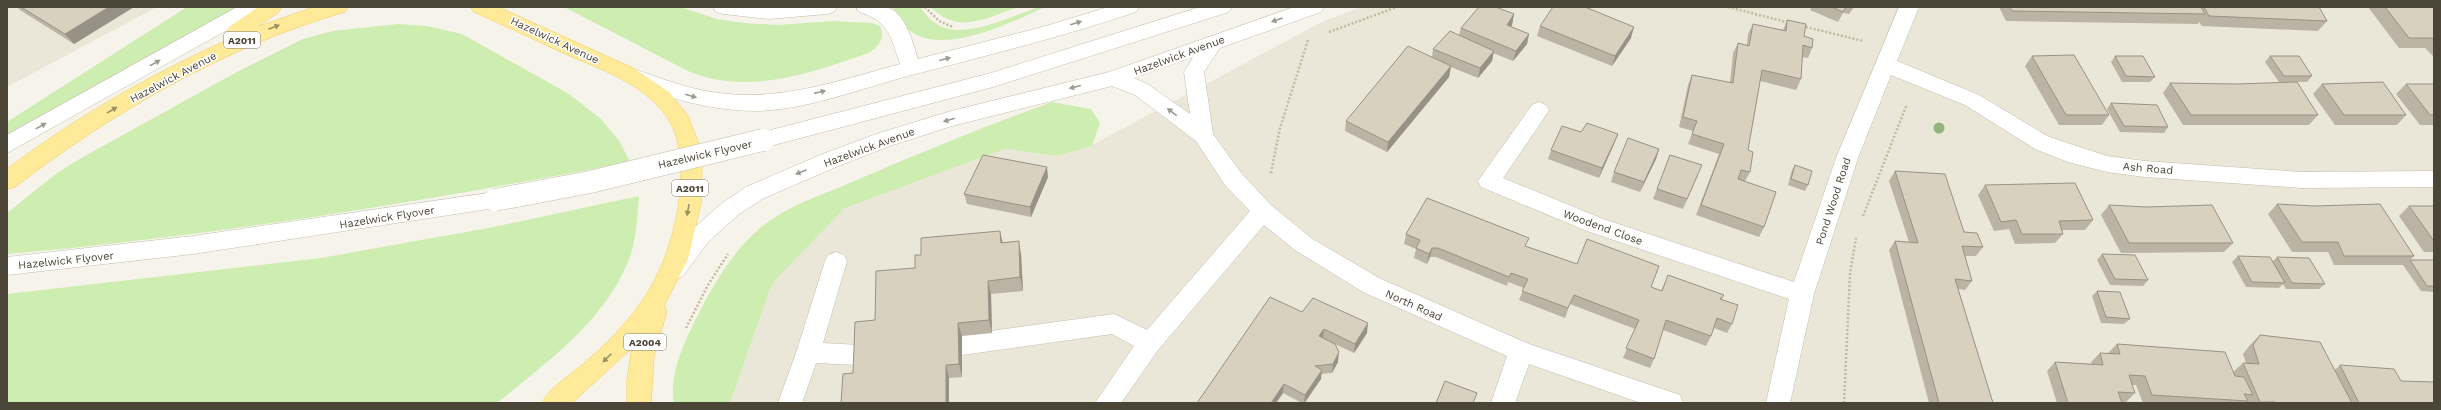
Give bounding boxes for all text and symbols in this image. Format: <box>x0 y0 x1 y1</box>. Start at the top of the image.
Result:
street label: Hazelwick Avenue <box>509 14 601 67</box>
one-way arrow <box>1271 18 1283 24</box>
one-way arrow <box>1070 20 1082 26</box>
one-way arrow <box>268 23 280 29</box>
road number: A2011 <box>224 32 260 48</box>
street label: Hazelwick Avenue <box>1132 33 1227 78</box>
street label: Hazelwick Avenue <box>128 49 219 106</box>
one-way arrow <box>940 56 952 62</box>
one-way arrow <box>149 60 161 67</box>
one-way arrow <box>1069 85 1082 91</box>
one-way arrow <box>814 89 826 95</box>
one-way arrow <box>686 93 698 99</box>
one-way arrow <box>106 106 118 113</box>
one-way arrow <box>1167 108 1177 116</box>
one-way arrow <box>943 117 955 123</box>
one-way arrow <box>35 123 47 130</box>
street label: Hazelwick Avenue <box>822 125 917 170</box>
street label: Hazelwick Flyover <box>657 137 754 172</box>
street label: Pond Wood Road <box>1813 156 1854 247</box>
street label: Ash Road <box>2122 160 2174 177</box>
one-way arrow <box>794 170 806 176</box>
road number: A2011 <box>672 180 708 196</box>
street label: Hazelwick Flyover <box>339 203 436 231</box>
one-way arrow <box>685 203 691 216</box>
street label: Woodend Close <box>1561 207 1644 248</box>
street label: Hazelwick Flyover <box>18 249 115 272</box>
street label: North Road <box>1383 287 1444 324</box>
road number: A2004 <box>624 334 666 350</box>
one-way arrow <box>602 353 612 363</box>

